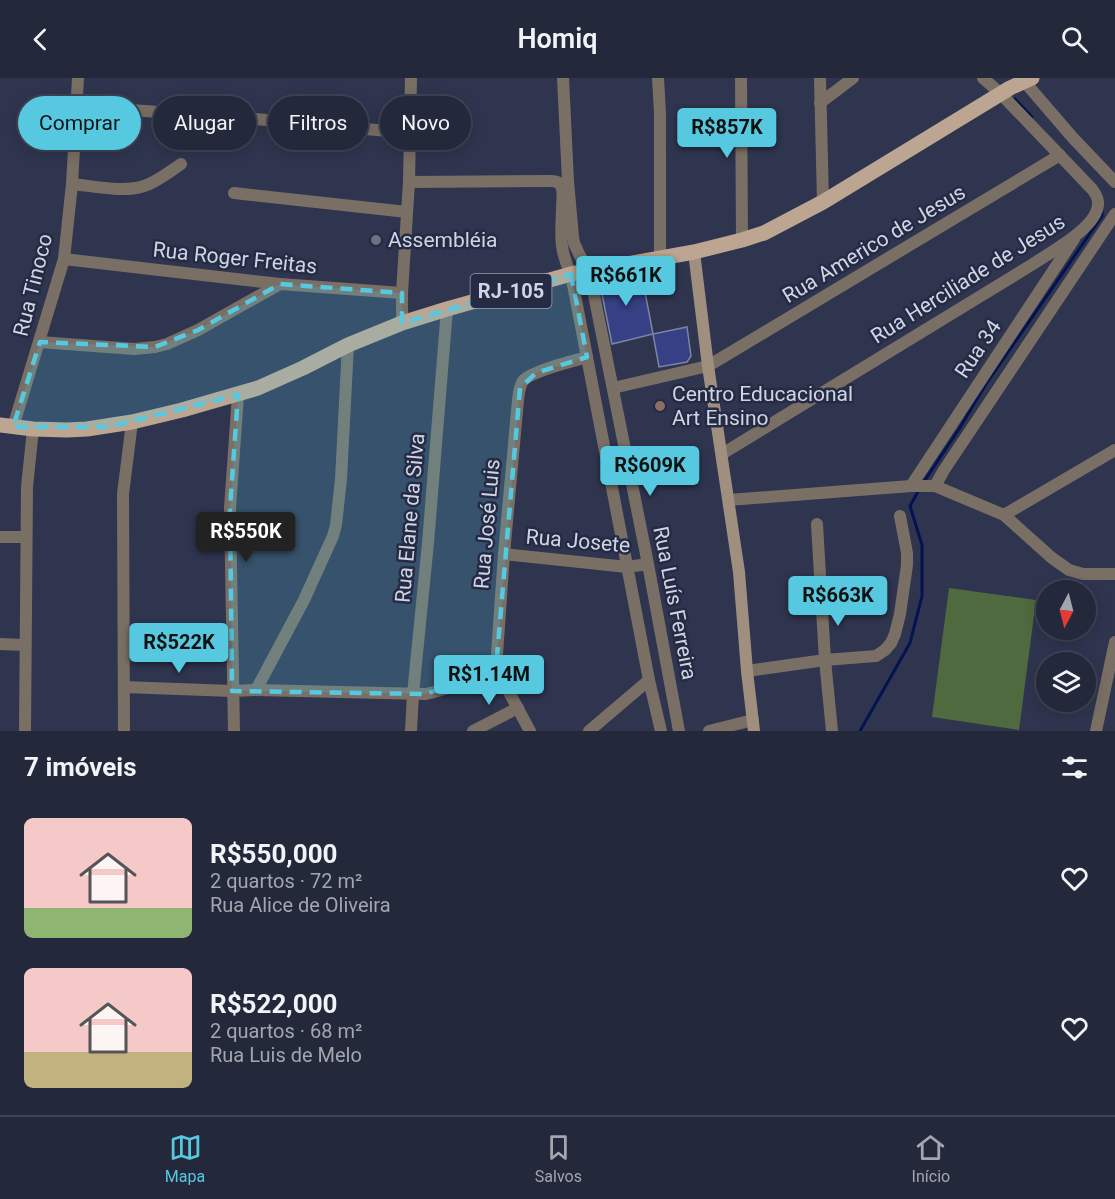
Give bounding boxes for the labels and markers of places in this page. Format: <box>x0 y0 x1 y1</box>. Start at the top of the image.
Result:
pin: R$857K <box>678 108 776 159</box>
place label: Assembléia <box>388 228 498 252</box>
marker: Assembléia <box>369 233 383 247</box>
pin: R$661K <box>577 256 675 307</box>
place label: Centro Educacional Art Ensino <box>672 382 853 430</box>
marker: Centro Educacional Art Ensino <box>653 399 667 413</box>
pin: R$609K <box>601 446 699 497</box>
pin: R$550K <box>197 512 295 563</box>
pin: R$663K <box>789 576 887 627</box>
pin: R$522K <box>130 623 228 674</box>
pin: R$1.14M <box>434 655 544 706</box>

